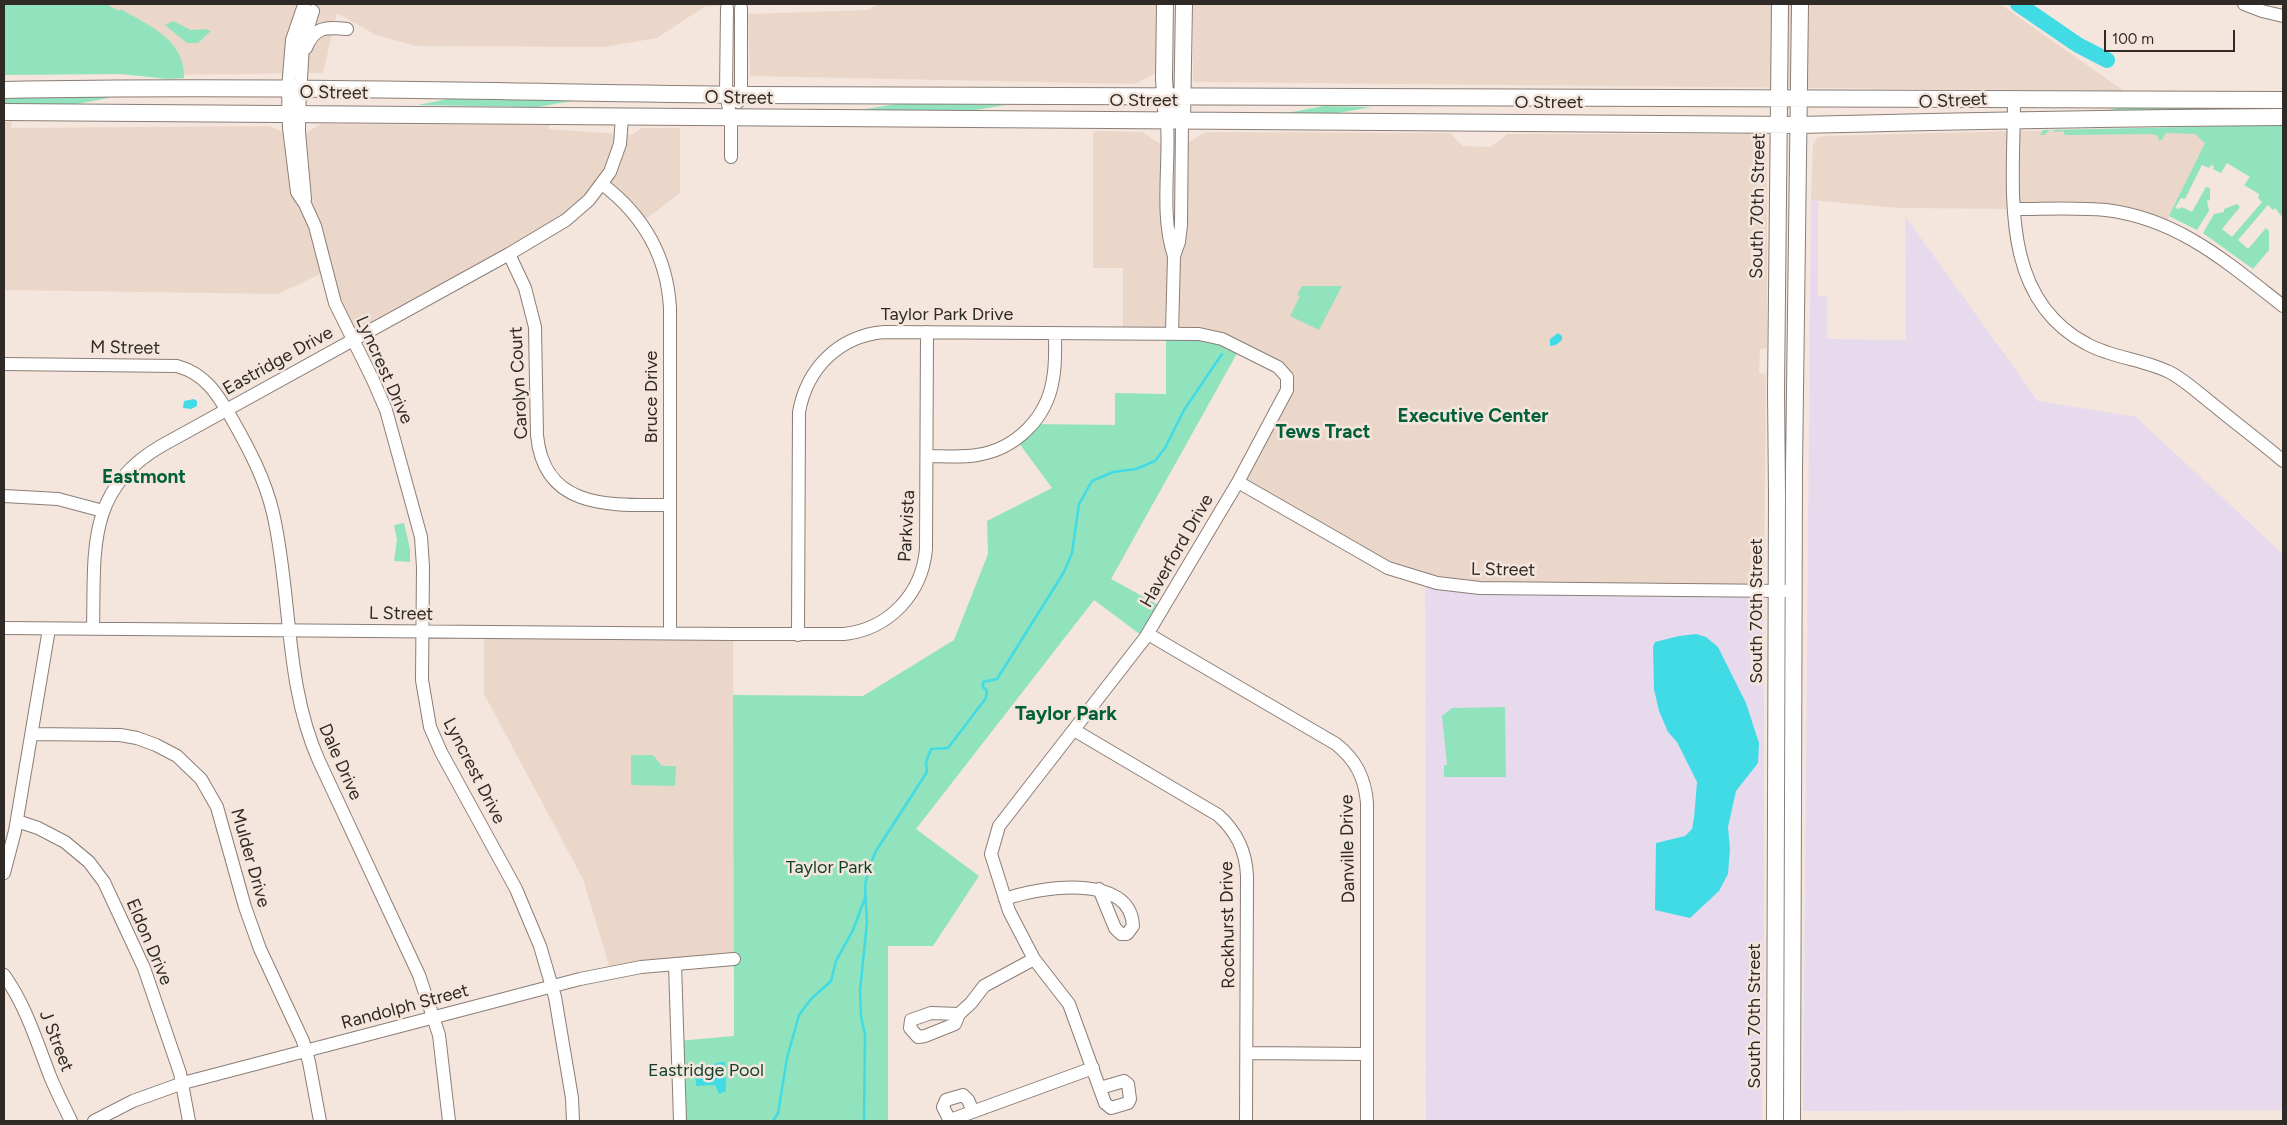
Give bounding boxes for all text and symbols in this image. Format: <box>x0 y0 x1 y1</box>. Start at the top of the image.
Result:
scale bar <box>2107 20 2238 52</box>
text: 100 m <box>2112 30 2154 48</box>
street label: O Street <box>299 82 369 104</box>
street label: O Street <box>704 87 774 109</box>
street label: O Street <box>1918 88 1988 114</box>
street label: O Street <box>1110 90 1178 112</box>
street label: O Street <box>1515 92 1583 114</box>
street label: South 70th Street <box>1746 133 1770 279</box>
street label: Taylor Park Drive <box>881 304 1013 326</box>
street label: Lyncrest Drive <box>351 313 417 427</box>
street label: Eastridge Drive <box>219 322 337 400</box>
street label: Carolyn Court <box>505 326 533 440</box>
street label: M Street <box>90 337 160 359</box>
street label: Bruce Drive <box>641 351 663 443</box>
district label: Executive Center <box>1398 405 1548 427</box>
district label: Tews Tract <box>1276 421 1370 443</box>
district label: Eastmont <box>102 466 186 488</box>
street label: Parkvista <box>894 489 920 563</box>
street label: Haverford Drive <box>1136 490 1218 612</box>
street label: South 70th Street <box>1746 538 1768 684</box>
street label: L Street <box>1471 559 1535 581</box>
street label: L Street <box>369 603 433 625</box>
district label: Taylor Park <box>1015 702 1117 726</box>
street label: Lyncrest Drive <box>438 715 510 827</box>
street label: Dale Drive <box>314 720 366 804</box>
street label: Danville Drive <box>1336 794 1360 904</box>
street label: Mulder Drive <box>226 806 274 910</box>
park label: Taylor Park <box>786 857 872 879</box>
street label: Rockhurst Drive <box>1216 861 1240 989</box>
street label: Eldon Drive <box>121 896 177 988</box>
street label: South 70th Street <box>1744 943 1766 1089</box>
street label: Randolph Street <box>339 980 471 1034</box>
street label: J Street <box>34 1007 78 1075</box>
park label: Eastridge Pool <box>648 1060 764 1082</box>

